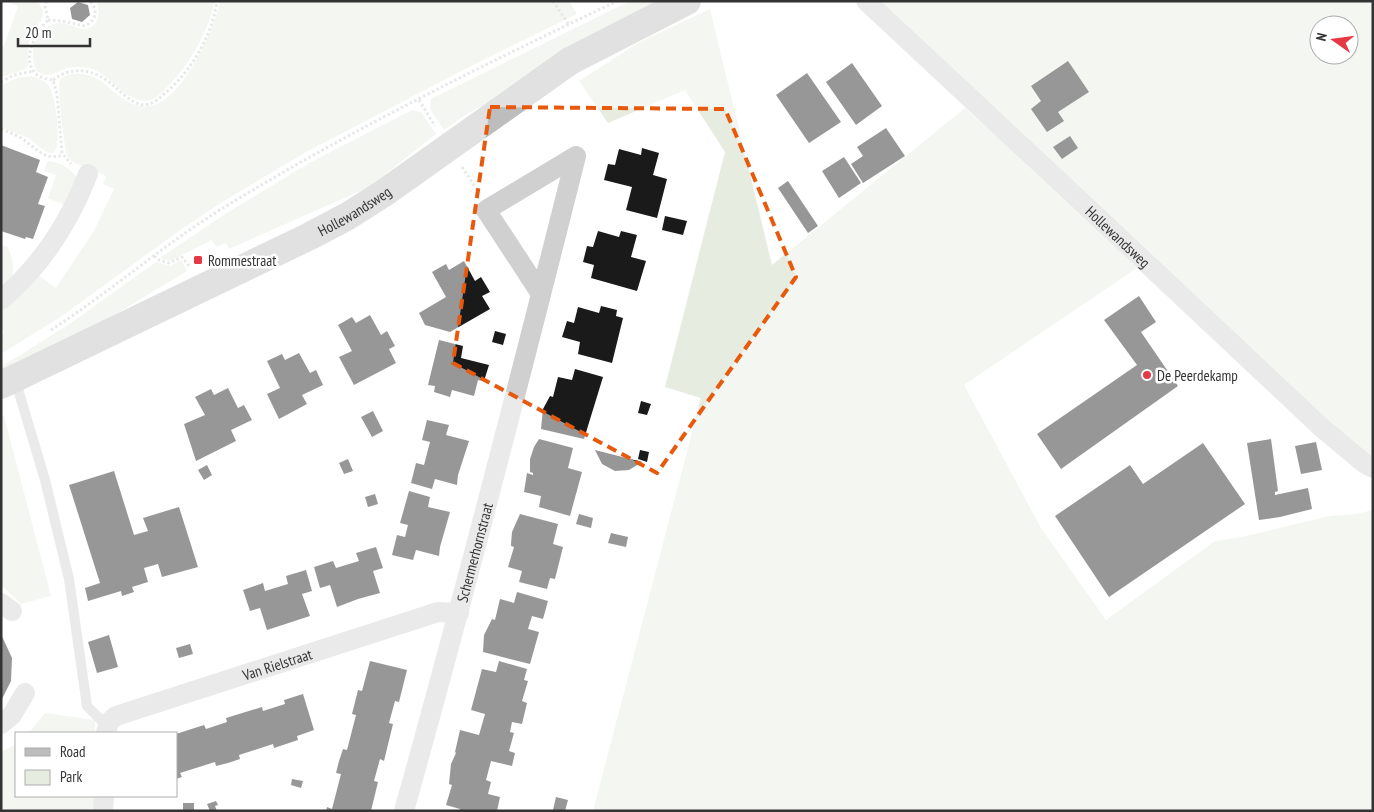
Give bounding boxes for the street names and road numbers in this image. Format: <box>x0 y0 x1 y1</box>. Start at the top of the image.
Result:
street label: Hollewandsweg <box>314 182 395 240</box>
street label: Hollewandsweg <box>1082 201 1155 271</box>
street label: Schermerhornstraat <box>452 501 496 604</box>
street label: Van Rielstraat <box>239 644 314 684</box>

